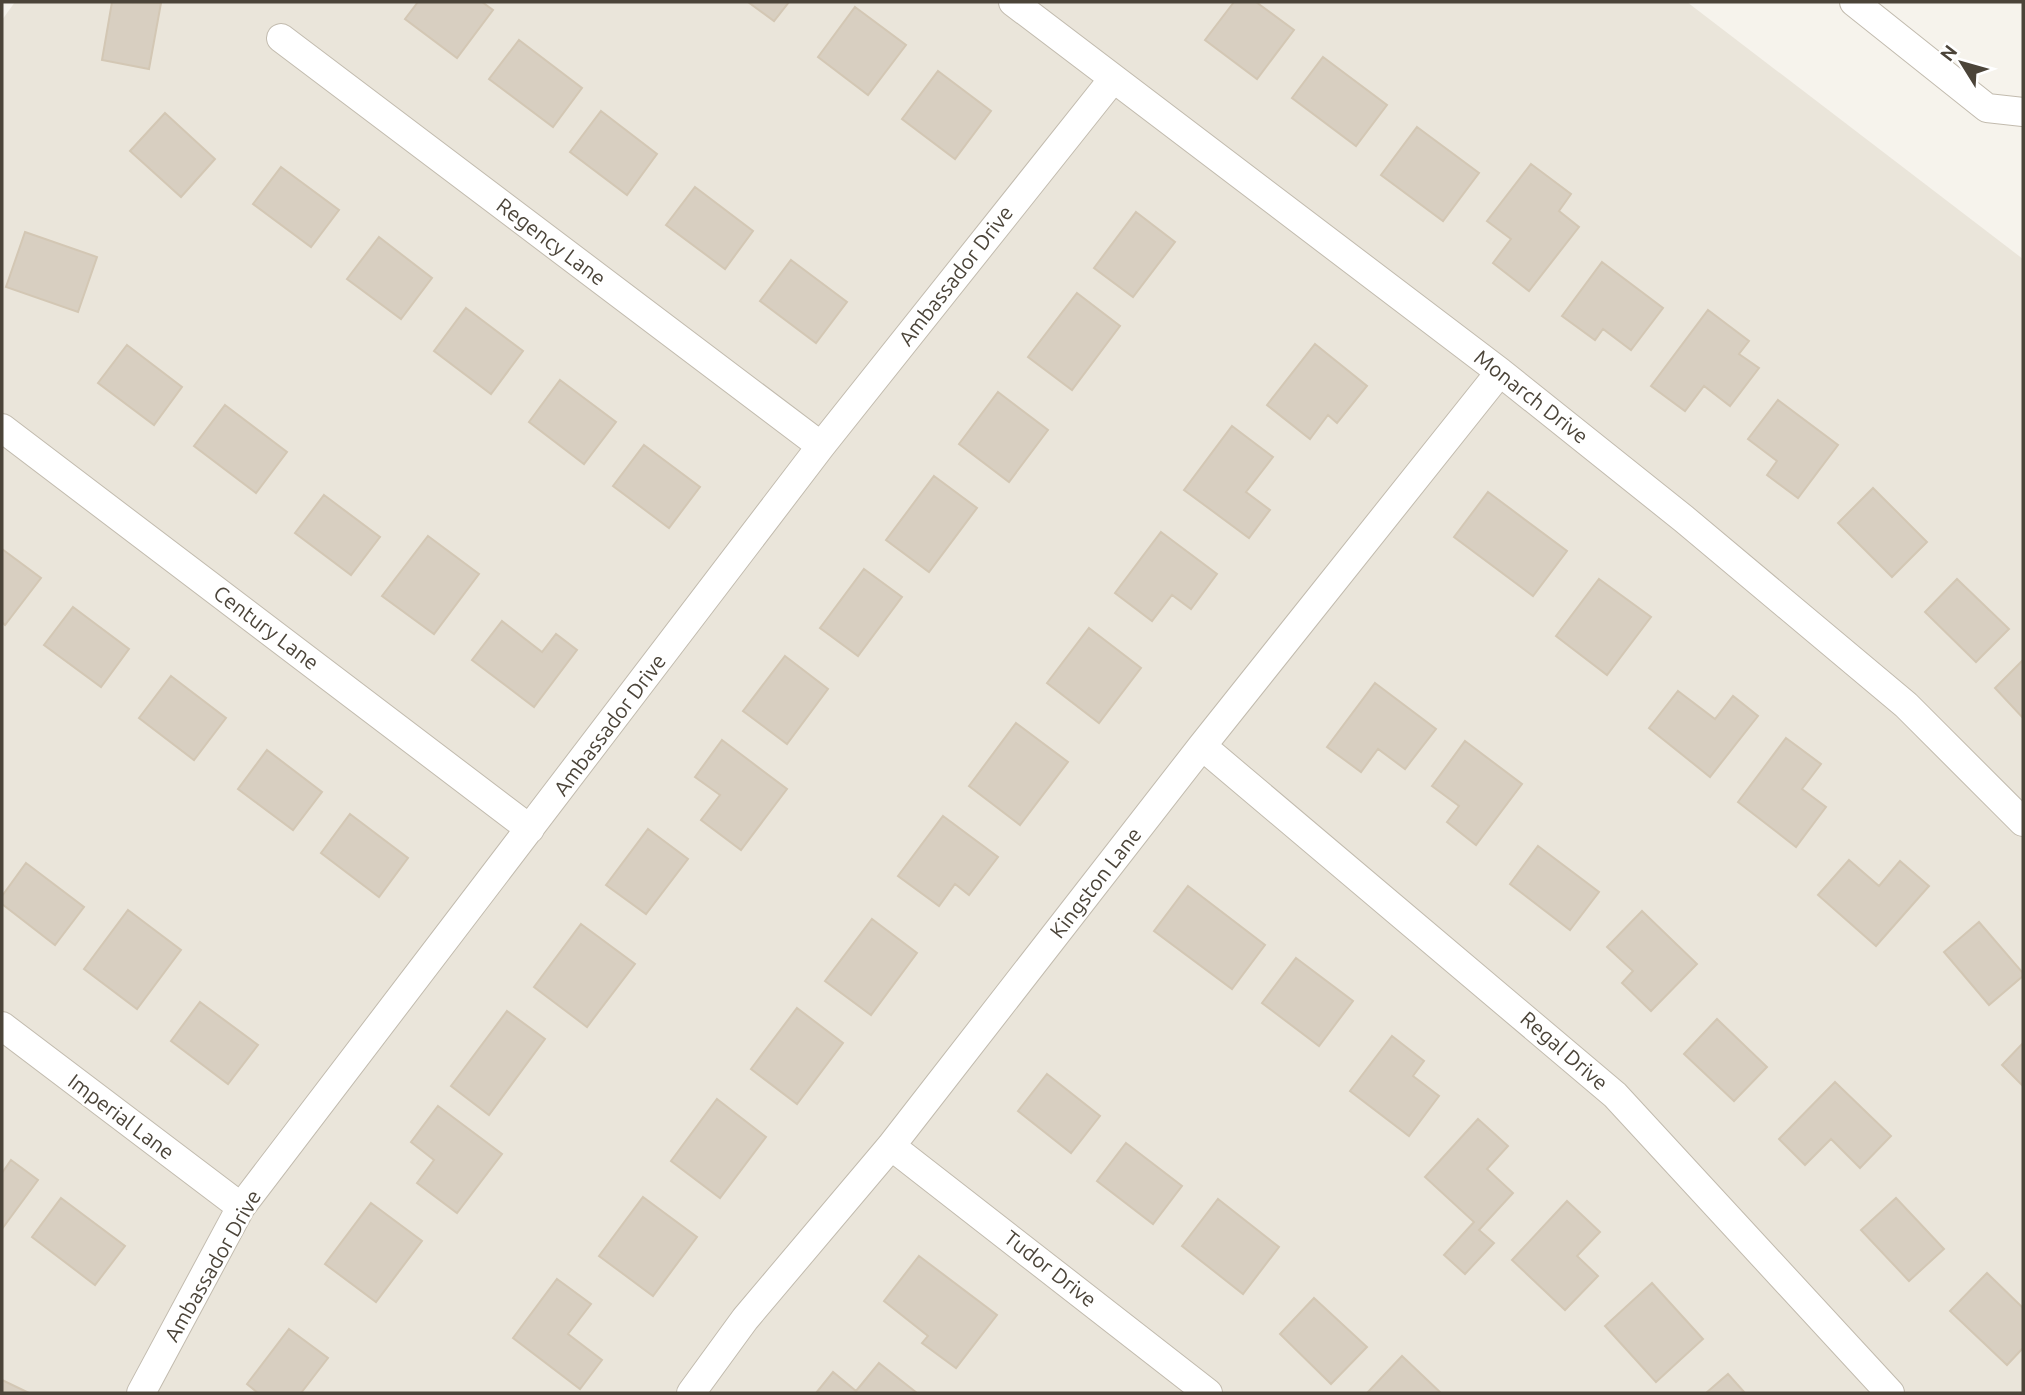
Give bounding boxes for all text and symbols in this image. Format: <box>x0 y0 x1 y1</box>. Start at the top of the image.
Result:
north arrow <box>1927 28 1997 98</box>
text: N <box>1935 40 1961 65</box>
street label: Regency Lane <box>492 192 611 290</box>
street label: Ambassador Drive <box>893 201 1017 350</box>
street label: Monarch Drive <box>1470 344 1593 448</box>
street label: Century Lane <box>209 580 324 674</box>
street label: Ambassador Drive <box>548 649 670 800</box>
street label: Kingston Lane <box>1045 822 1146 943</box>
street label: Regal Drive <box>1516 1006 1613 1095</box>
street label: Imperial Lane <box>64 1069 179 1164</box>
street label: Ambassador Drive <box>159 1186 265 1345</box>
street label: Tudor Drive <box>1000 1225 1101 1312</box>

